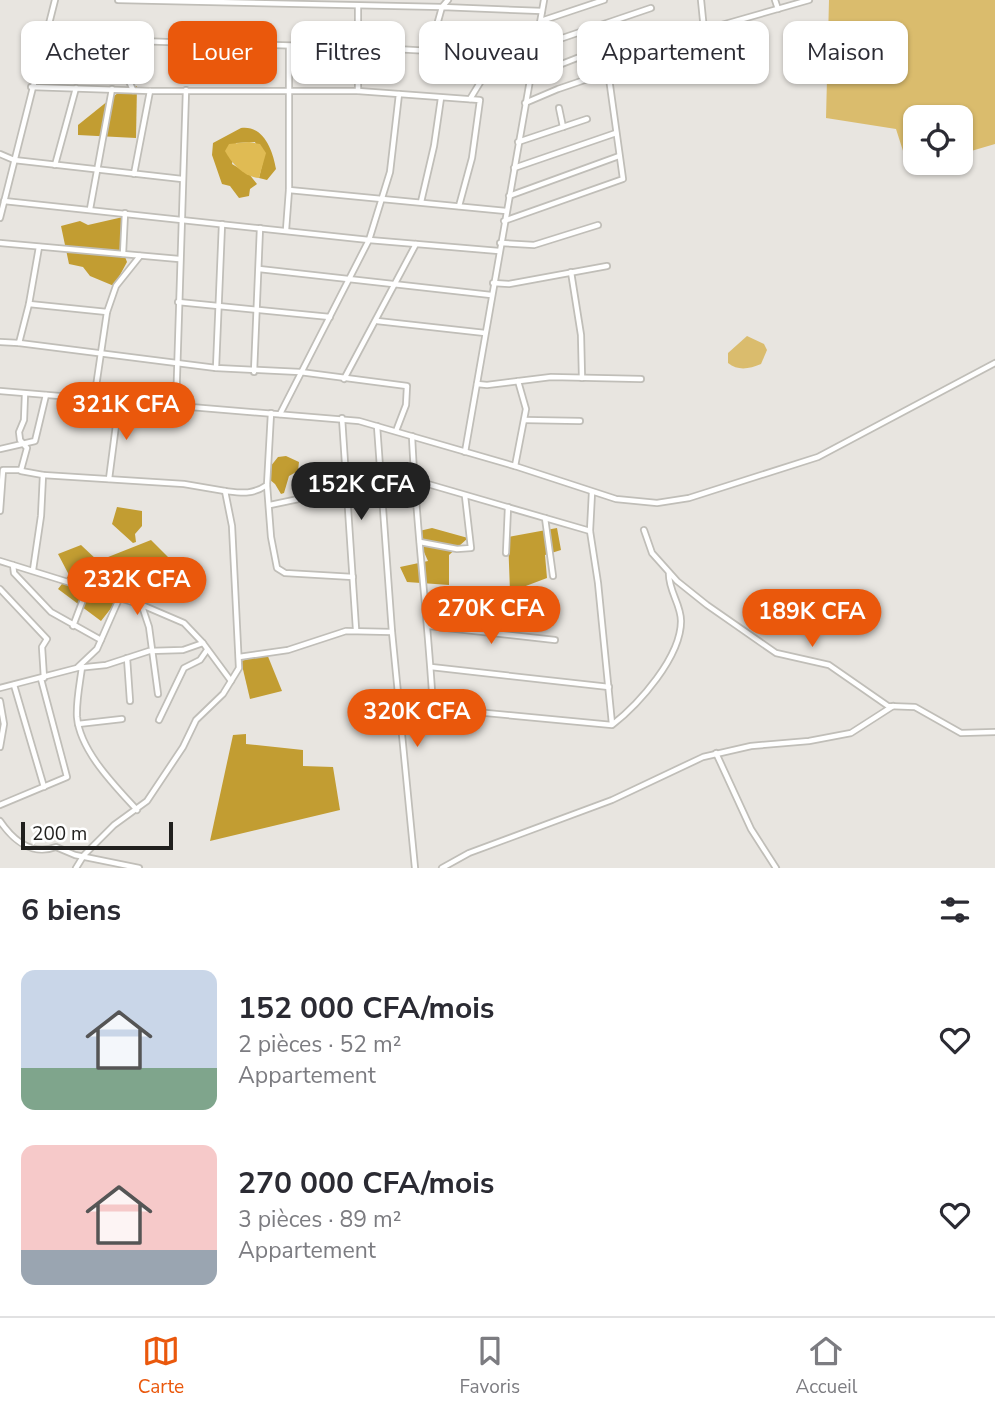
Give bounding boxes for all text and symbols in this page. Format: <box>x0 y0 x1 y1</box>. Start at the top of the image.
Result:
chip: Acheter <box>21 21 154 84</box>
chip: Louer <box>168 21 277 84</box>
chip: Filtres <box>291 21 405 84</box>
chip: Nouveau <box>419 21 563 84</box>
chip: Appartement <box>577 21 769 84</box>
chip: Maison <box>783 21 908 84</box>
map controls <box>903 105 973 175</box>
button: locate <box>903 105 973 175</box>
pin: 321K CFA <box>54 382 198 442</box>
text: 321K CFA <box>72 389 180 420</box>
pin: 152K CFA <box>289 462 433 522</box>
text: 152K CFA <box>307 469 415 500</box>
pin: 232K CFA <box>65 558 209 617</box>
text: 232K CFA <box>83 564 191 595</box>
pin: 270K CFA <box>419 586 563 646</box>
pin: 189K CFA <box>740 590 884 649</box>
text: 270K CFA <box>437 593 545 624</box>
text: 189K CFA <box>758 596 866 627</box>
pin: 320K CFA <box>345 690 489 749</box>
text: 320K CFA <box>363 696 471 727</box>
scale bar <box>21 819 173 851</box>
text: 200 m <box>32 821 87 847</box>
text: 6 biens <box>21 890 121 931</box>
icon: filters <box>936 891 974 929</box>
text: 152 000 CFA/mois <box>238 988 494 1029</box>
icon: home <box>77 998 161 1082</box>
icon: heart <box>936 1021 974 1059</box>
text: 2 pièces · 52 m² <box>238 1029 401 1060</box>
text: Appartement <box>238 1060 376 1091</box>
text: 270 000 CFA/mois <box>238 1163 494 1204</box>
icon: home <box>77 1173 161 1257</box>
icon: heart <box>936 1196 974 1234</box>
text: 3 pièces · 89 m² <box>238 1204 401 1235</box>
text: Appartement <box>238 1235 376 1266</box>
tab: Carte <box>138 1332 184 1400</box>
tab: Favoris <box>459 1332 520 1400</box>
tab: Accueil <box>795 1332 857 1400</box>

